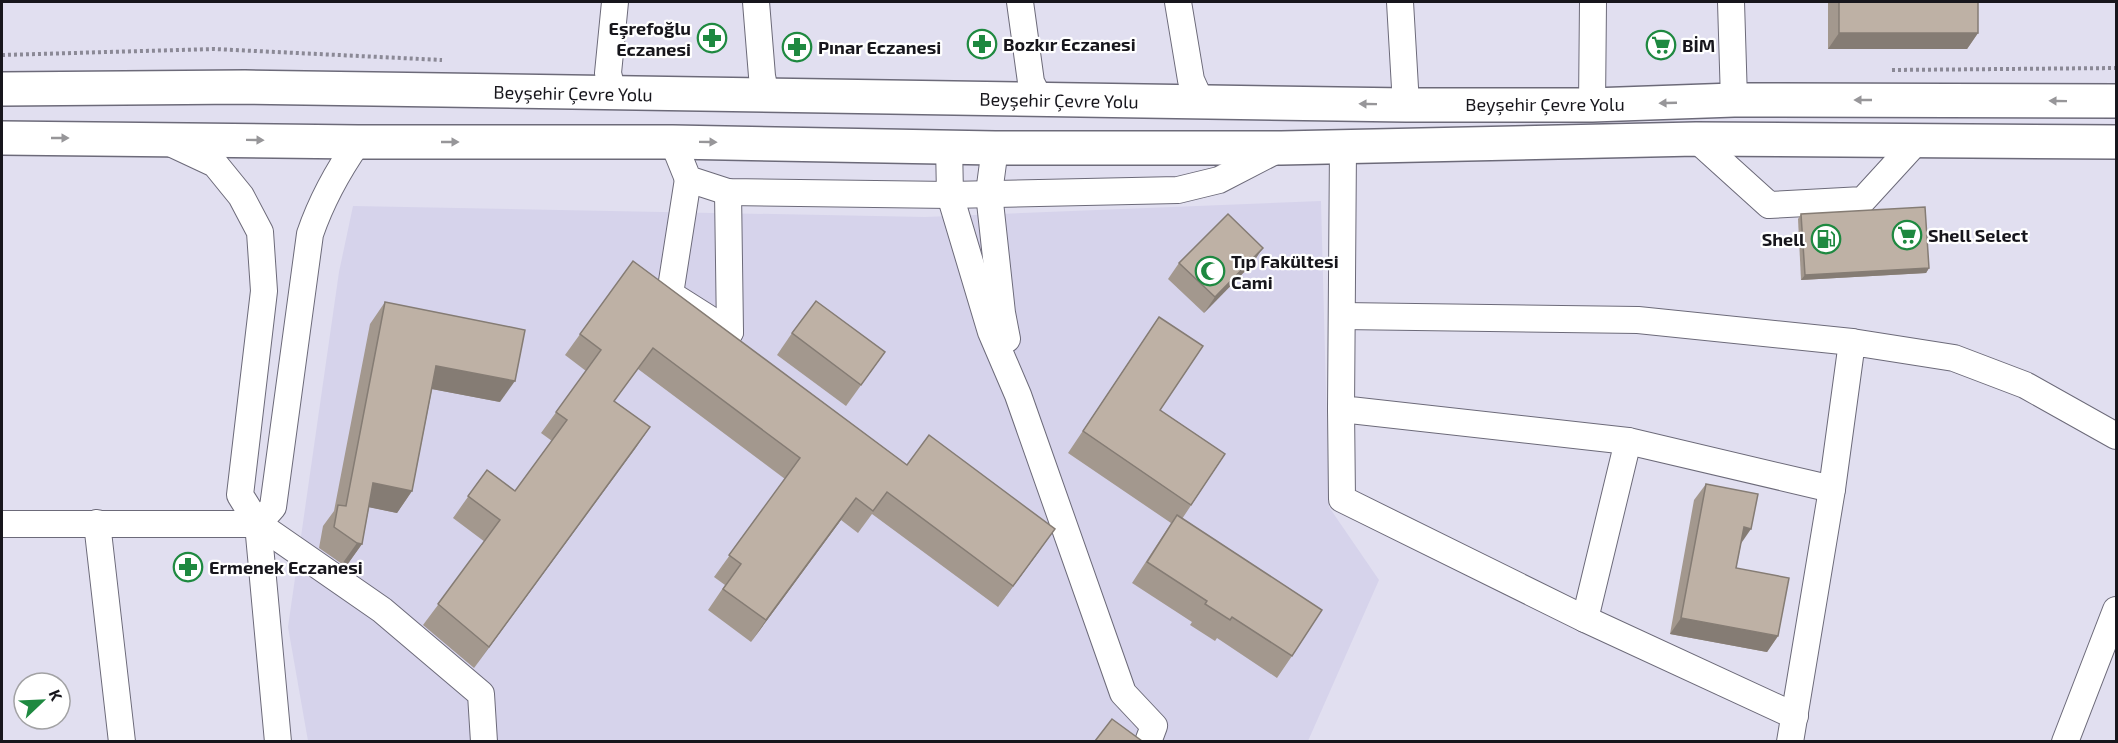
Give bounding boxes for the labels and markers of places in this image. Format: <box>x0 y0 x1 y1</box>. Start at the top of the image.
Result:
place label: Eşrefoğlu Eczanesi <box>609 17 691 60</box>
pharmacy icon: Eşrefoğlu Eczanesi <box>696 22 728 54</box>
pharmacy icon: Bozkır Eczanesi <box>966 28 998 60</box>
supermarket icon: BİM <box>1645 29 1677 61</box>
pharmacy icon: Pınar Eczanesi <box>781 31 813 63</box>
place label: Bozkır Eczanesi <box>1003 33 1136 55</box>
place label: BİM <box>1682 34 1715 56</box>
place label: Pınar Eczanesi <box>818 36 941 58</box>
supermarket icon: Shell Select <box>1891 219 1923 251</box>
fuel station icon: Shell <box>1810 223 1842 255</box>
place label: Shell Select <box>1928 224 2029 246</box>
place label: Shell <box>1762 228 1805 250</box>
place label: Tıp Fakültesi Cami <box>1231 250 1339 293</box>
mosque icon: Tıp Fakültesi Cami <box>1194 255 1226 287</box>
pharmacy icon: Ermenek Eczanesi <box>172 551 204 583</box>
place label: Ermenek Eczanesi <box>209 556 363 578</box>

